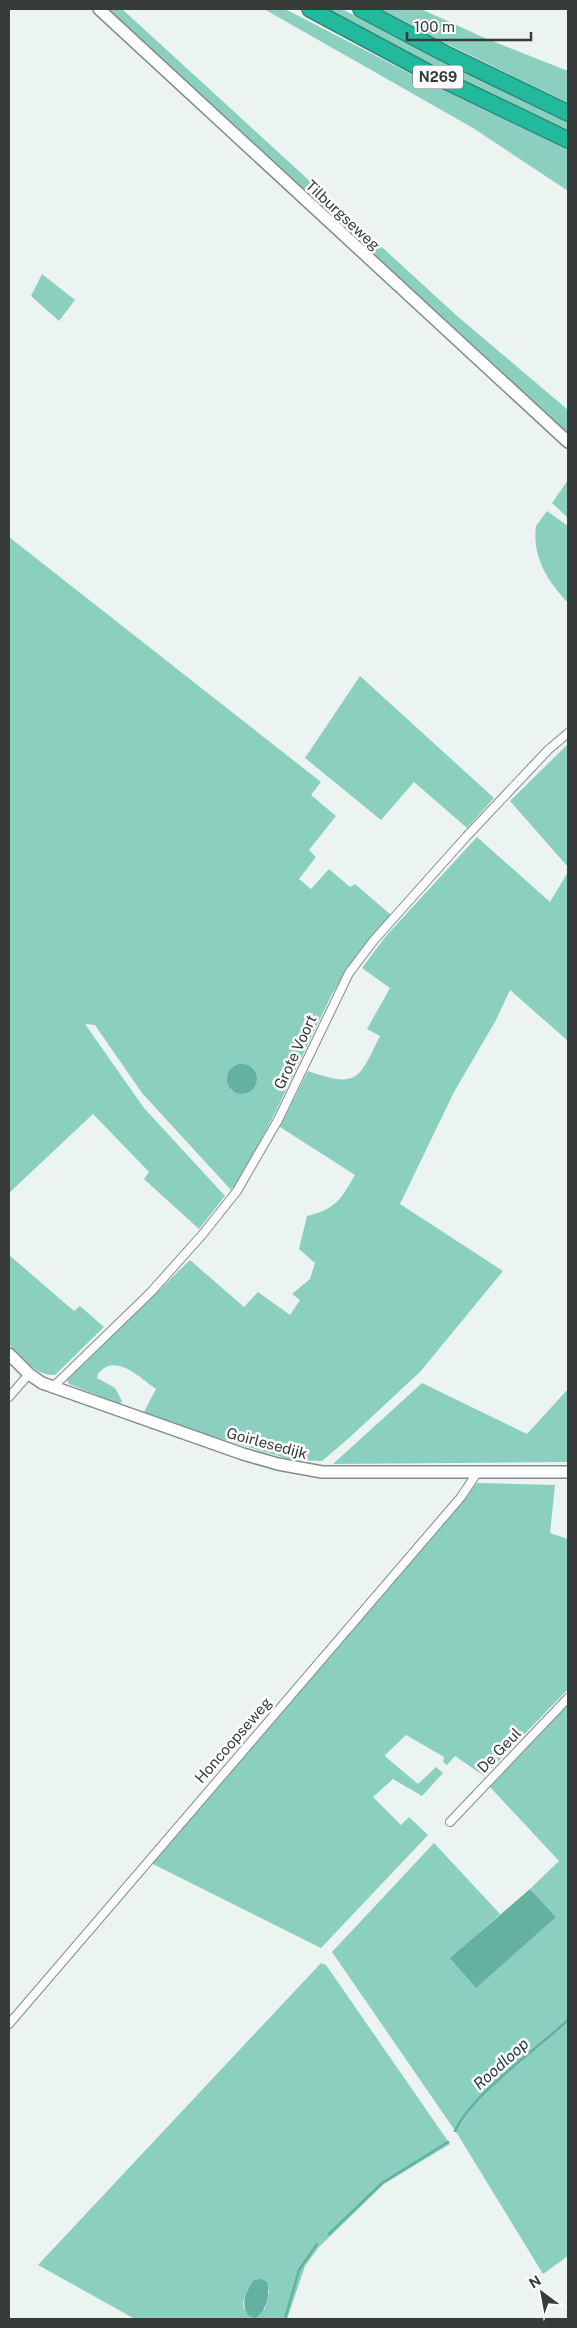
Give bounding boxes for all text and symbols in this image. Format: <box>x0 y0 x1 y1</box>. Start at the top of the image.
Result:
scale bar <box>407 10 531 42</box>
text: 100 m <box>414 18 455 35</box>
road number: N269 <box>413 66 463 88</box>
street label: Tilburgseweg <box>302 176 384 254</box>
street label: Grote Voort <box>270 1012 320 1092</box>
street label: Goirlesedijk <box>225 1424 309 1462</box>
street label: Honcoopseweg <box>191 1694 275 1786</box>
street label: De Geul <box>474 1724 524 1776</box>
water label: Roodloop <box>469 2034 533 2094</box>
north arrow <box>517 2268 567 2318</box>
text: N <box>526 2272 544 2292</box>

